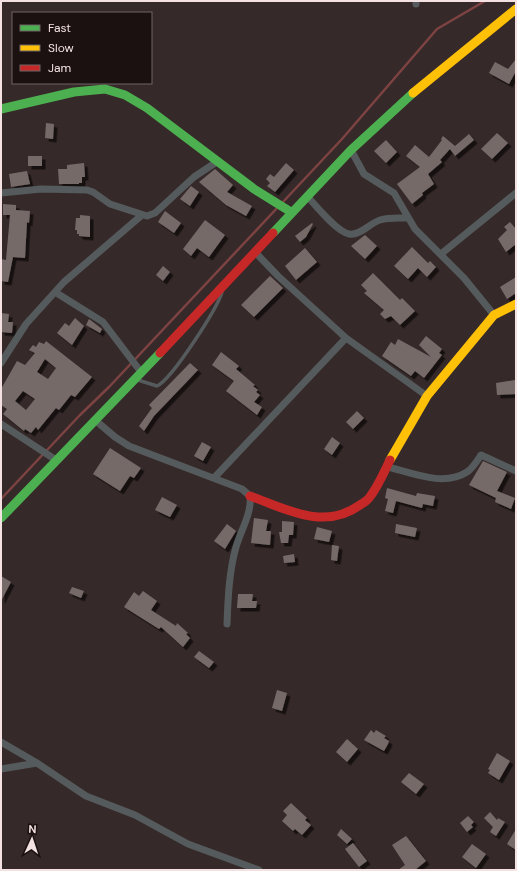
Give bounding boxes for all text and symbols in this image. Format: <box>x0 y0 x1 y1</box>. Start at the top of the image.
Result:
legend <box>12 12 152 84</box>
text: Fast <box>48 20 71 36</box>
text: Slow <box>48 40 74 56</box>
text: Jam <box>48 60 71 76</box>
north arrow <box>12 819 52 859</box>
text: N <box>28 822 37 836</box>

